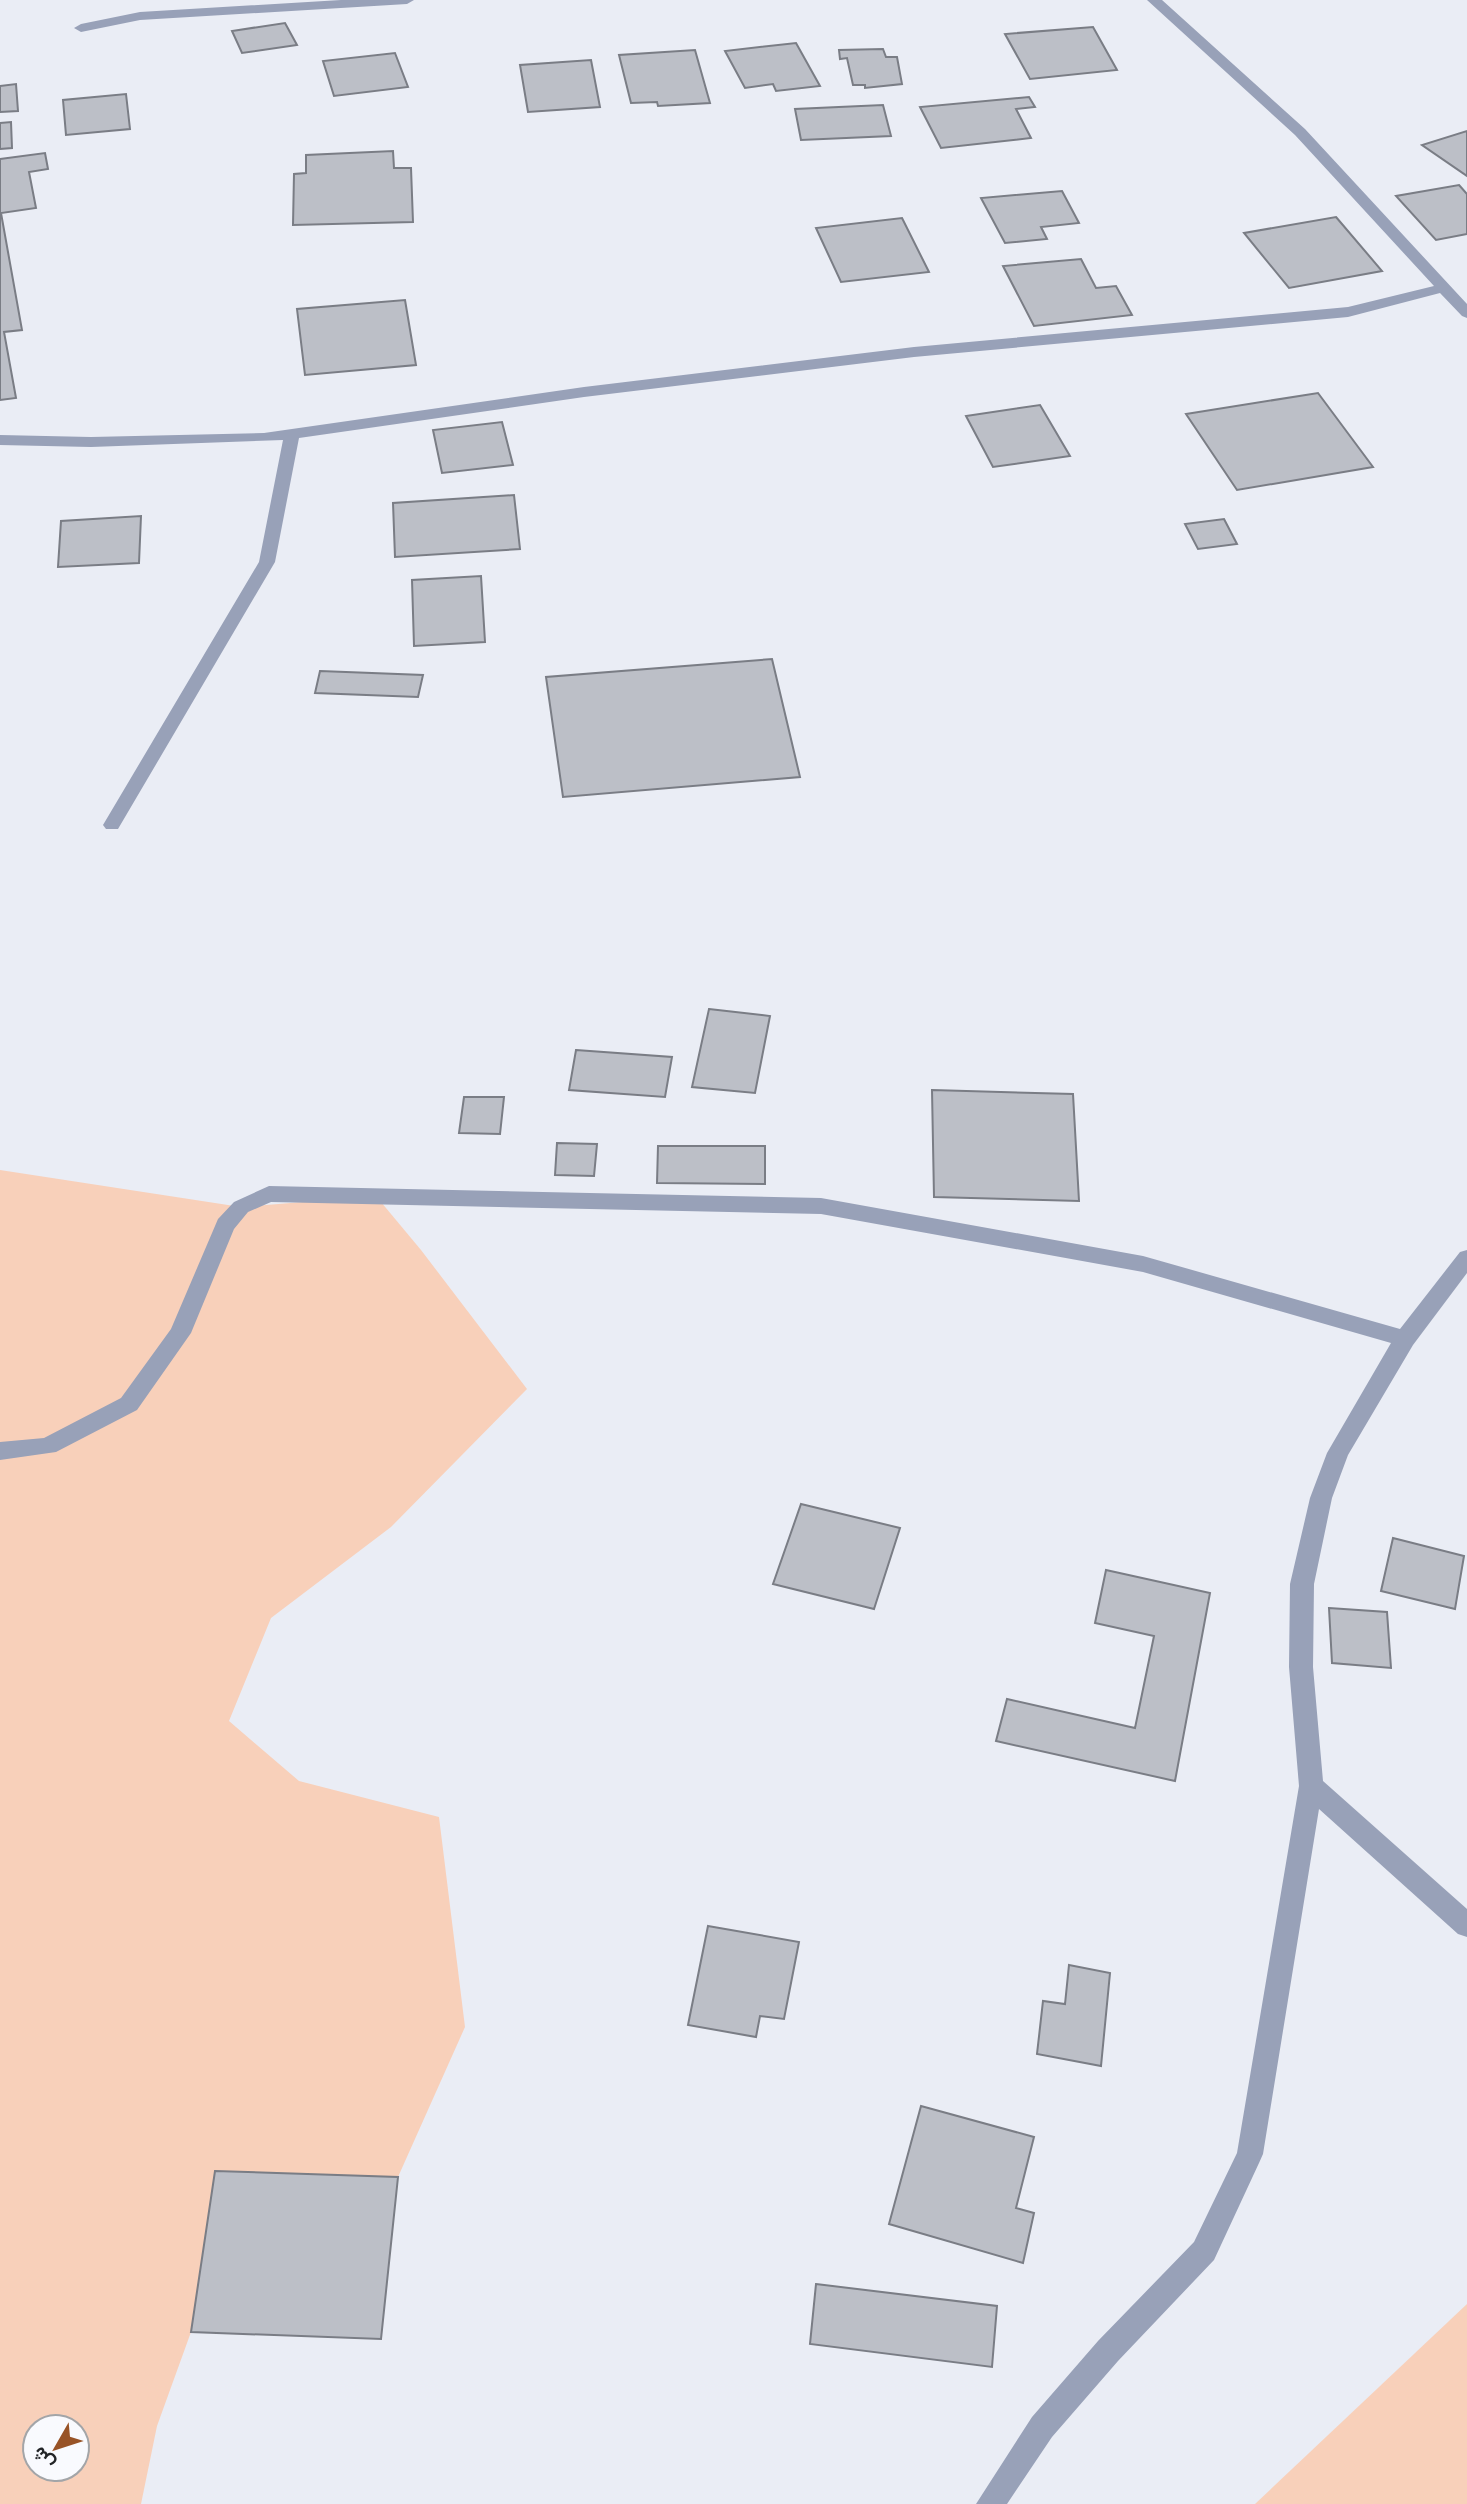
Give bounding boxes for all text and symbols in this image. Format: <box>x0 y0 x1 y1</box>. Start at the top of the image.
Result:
north arrow <box>21 2413 91 2483</box>
text: ش <box>28 2442 59 2474</box>

